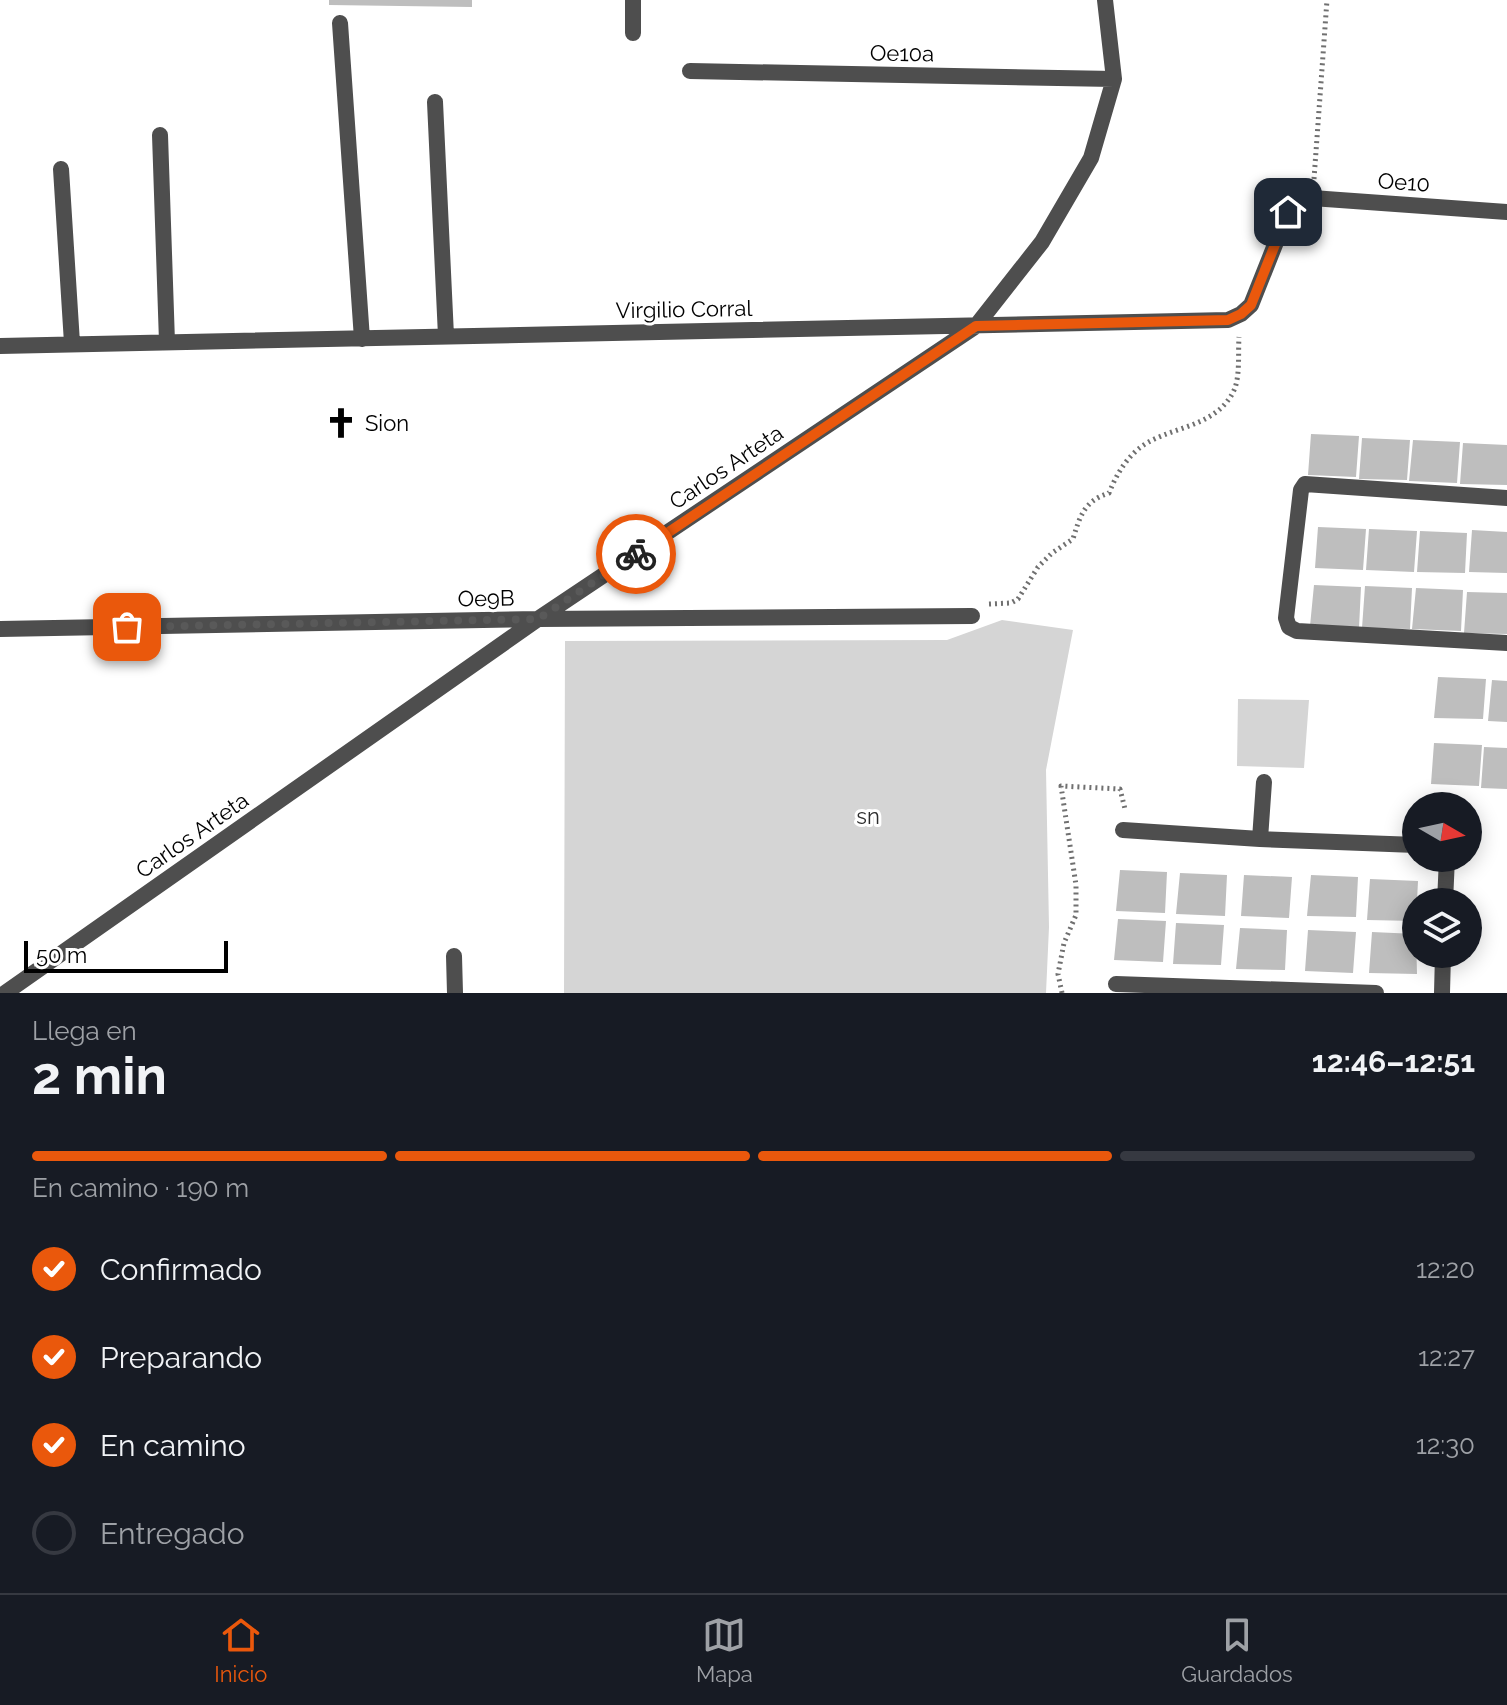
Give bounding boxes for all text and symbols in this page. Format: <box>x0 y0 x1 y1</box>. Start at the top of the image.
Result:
street label: Oe10a <box>870 39 934 67</box>
street label: Oe10 <box>1377 167 1431 197</box>
pin <box>1254 178 1322 246</box>
icon: home <box>1266 190 1310 234</box>
street label: Virgilio Corral <box>615 295 753 323</box>
church icon: Sion <box>324 406 358 440</box>
place label: Sion <box>365 410 409 436</box>
street label: Carlos Arteta <box>664 419 788 515</box>
courier <box>596 514 676 594</box>
icon: bike <box>614 532 658 576</box>
street label: Oe9B <box>457 585 515 611</box>
pin <box>93 593 161 661</box>
icon: bag <box>105 605 149 649</box>
street label: Carlos Arteta <box>131 787 253 883</box>
north arrow <box>1402 792 1482 872</box>
map controls <box>1402 792 1482 968</box>
park label: sn <box>856 803 880 829</box>
button: layers <box>1402 888 1482 968</box>
scale bar <box>24 937 228 973</box>
text: 50 m <box>36 942 87 968</box>
text: Llega en <box>32 1016 137 1046</box>
text: 12:46–12:51 <box>1312 1044 1475 1079</box>
text: 2 min <box>32 1045 167 1106</box>
text: En camino · 190 m <box>32 1173 249 1203</box>
icon: check <box>32 1247 76 1291</box>
text: Confirmado <box>100 1252 262 1287</box>
text: 12:20 <box>1416 1254 1475 1284</box>
icon: check <box>32 1335 76 1379</box>
text: Preparando <box>100 1340 262 1375</box>
text: 12:27 <box>1418 1342 1475 1372</box>
icon: check <box>32 1423 76 1467</box>
text: En camino <box>100 1428 246 1463</box>
text: 12:30 <box>1416 1430 1475 1460</box>
text: Entregado <box>100 1516 245 1551</box>
tab: Inicio <box>214 1613 267 1687</box>
tab: Mapa <box>696 1613 753 1687</box>
tab: Guardados <box>1181 1613 1293 1687</box>

